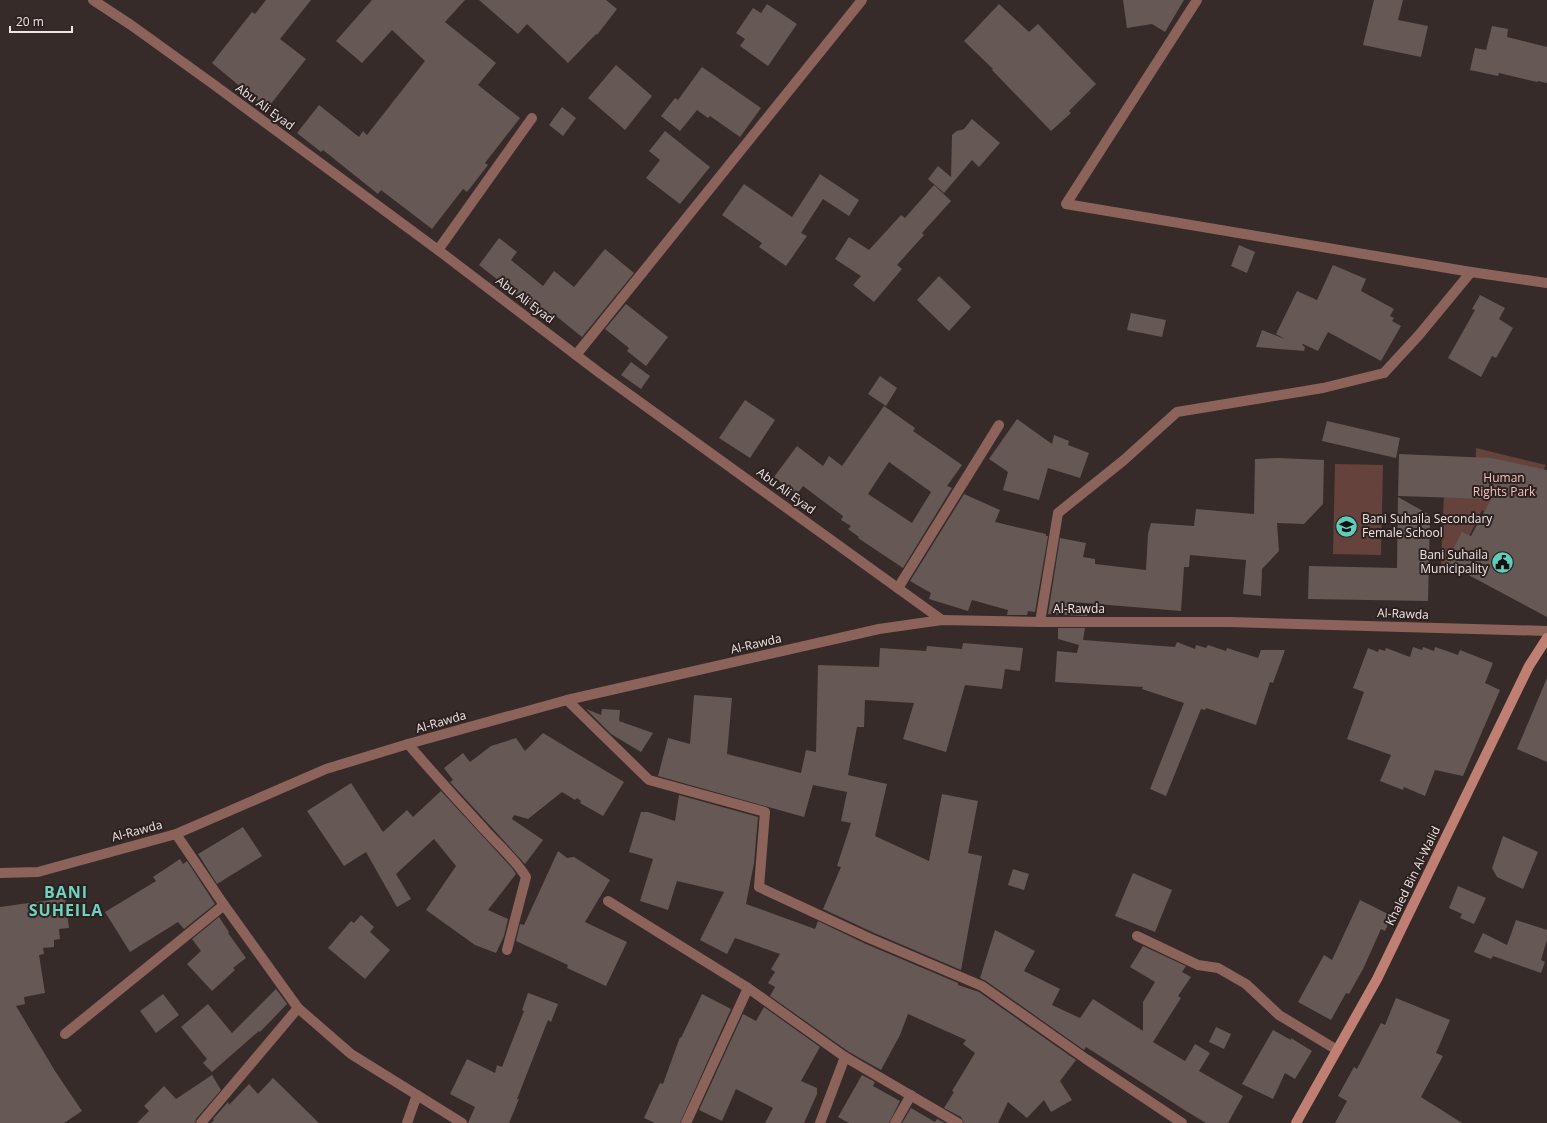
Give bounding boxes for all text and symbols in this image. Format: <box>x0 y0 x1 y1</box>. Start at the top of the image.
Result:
scale bar <box>10 8 72 34</box>
text: 20 m <box>16 13 44 30</box>
street label: Abu Ali Eyad <box>232 79 298 134</box>
street label: Abu Ali Eyad <box>493 272 558 327</box>
street label: Abu Ali Eyad <box>753 463 819 518</box>
park label: Human Rights Park <box>1473 469 1536 500</box>
place label: Bani Suhaila Secondary Female School <box>1362 510 1493 541</box>
school or university icon: Bani Suhaila Secondary Female School <box>1334 513 1360 539</box>
place label: Bani Suhaila Municipality <box>1419 546 1489 577</box>
public building icon: Bani Suhaila Municipality <box>1490 549 1516 575</box>
street label: Al-Rawda <box>1053 600 1105 617</box>
street label: Al-Rawda <box>1377 604 1429 623</box>
street label: Al-Rawda <box>729 629 783 658</box>
street label: Al-Rawda <box>414 706 468 737</box>
street label: Al-Rawda <box>110 816 164 845</box>
street label: Khaled Bin Al-Walid <box>1381 823 1444 928</box>
district label: BANI SUHEILA <box>29 881 103 921</box>

